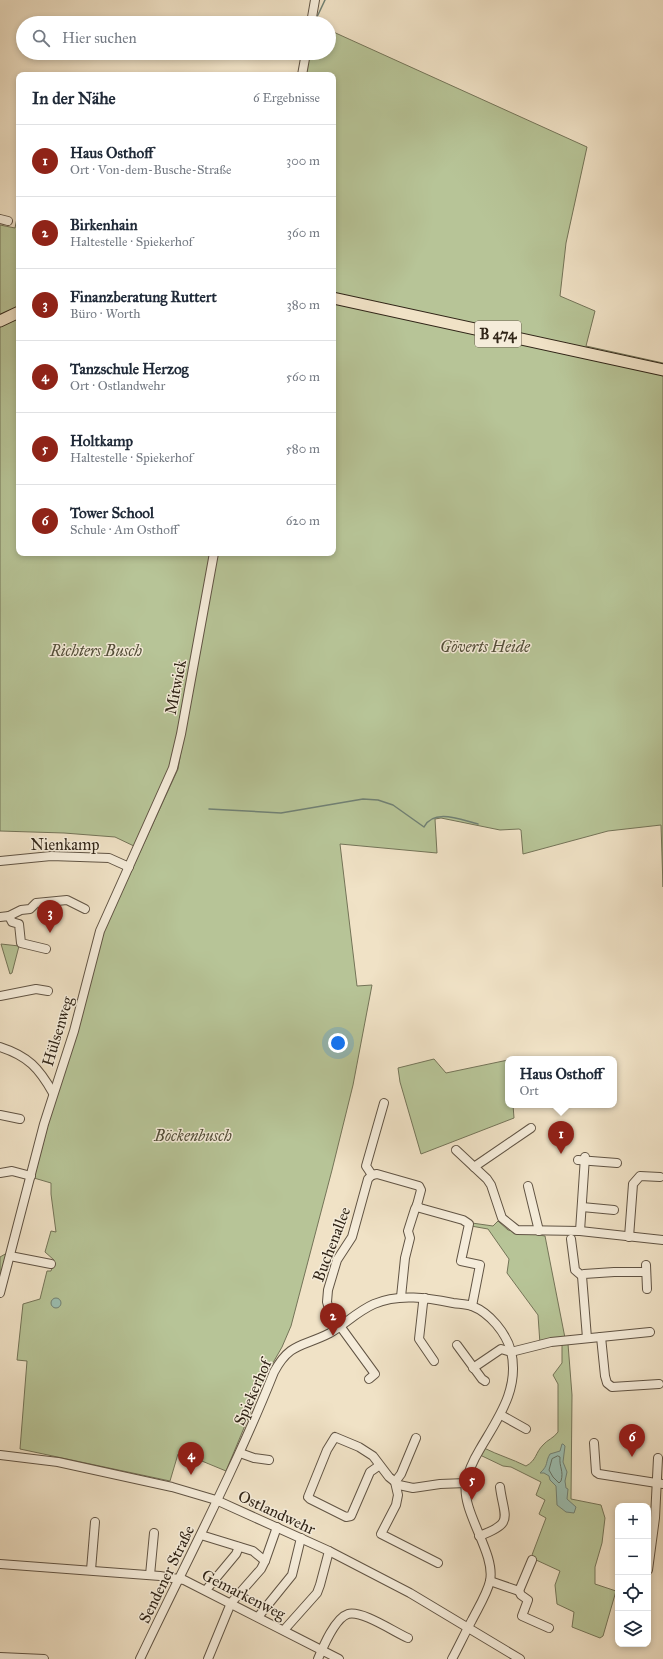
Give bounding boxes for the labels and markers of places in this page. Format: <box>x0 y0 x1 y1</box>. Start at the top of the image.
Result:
pin: 3 <box>37 900 63 933</box>
pin: 1 <box>548 1121 574 1154</box>
pin: 2 <box>320 1303 346 1336</box>
pin: 6 <box>619 1424 645 1457</box>
pin: 4 <box>178 1442 204 1475</box>
pin: 5 <box>459 1467 485 1500</box>

